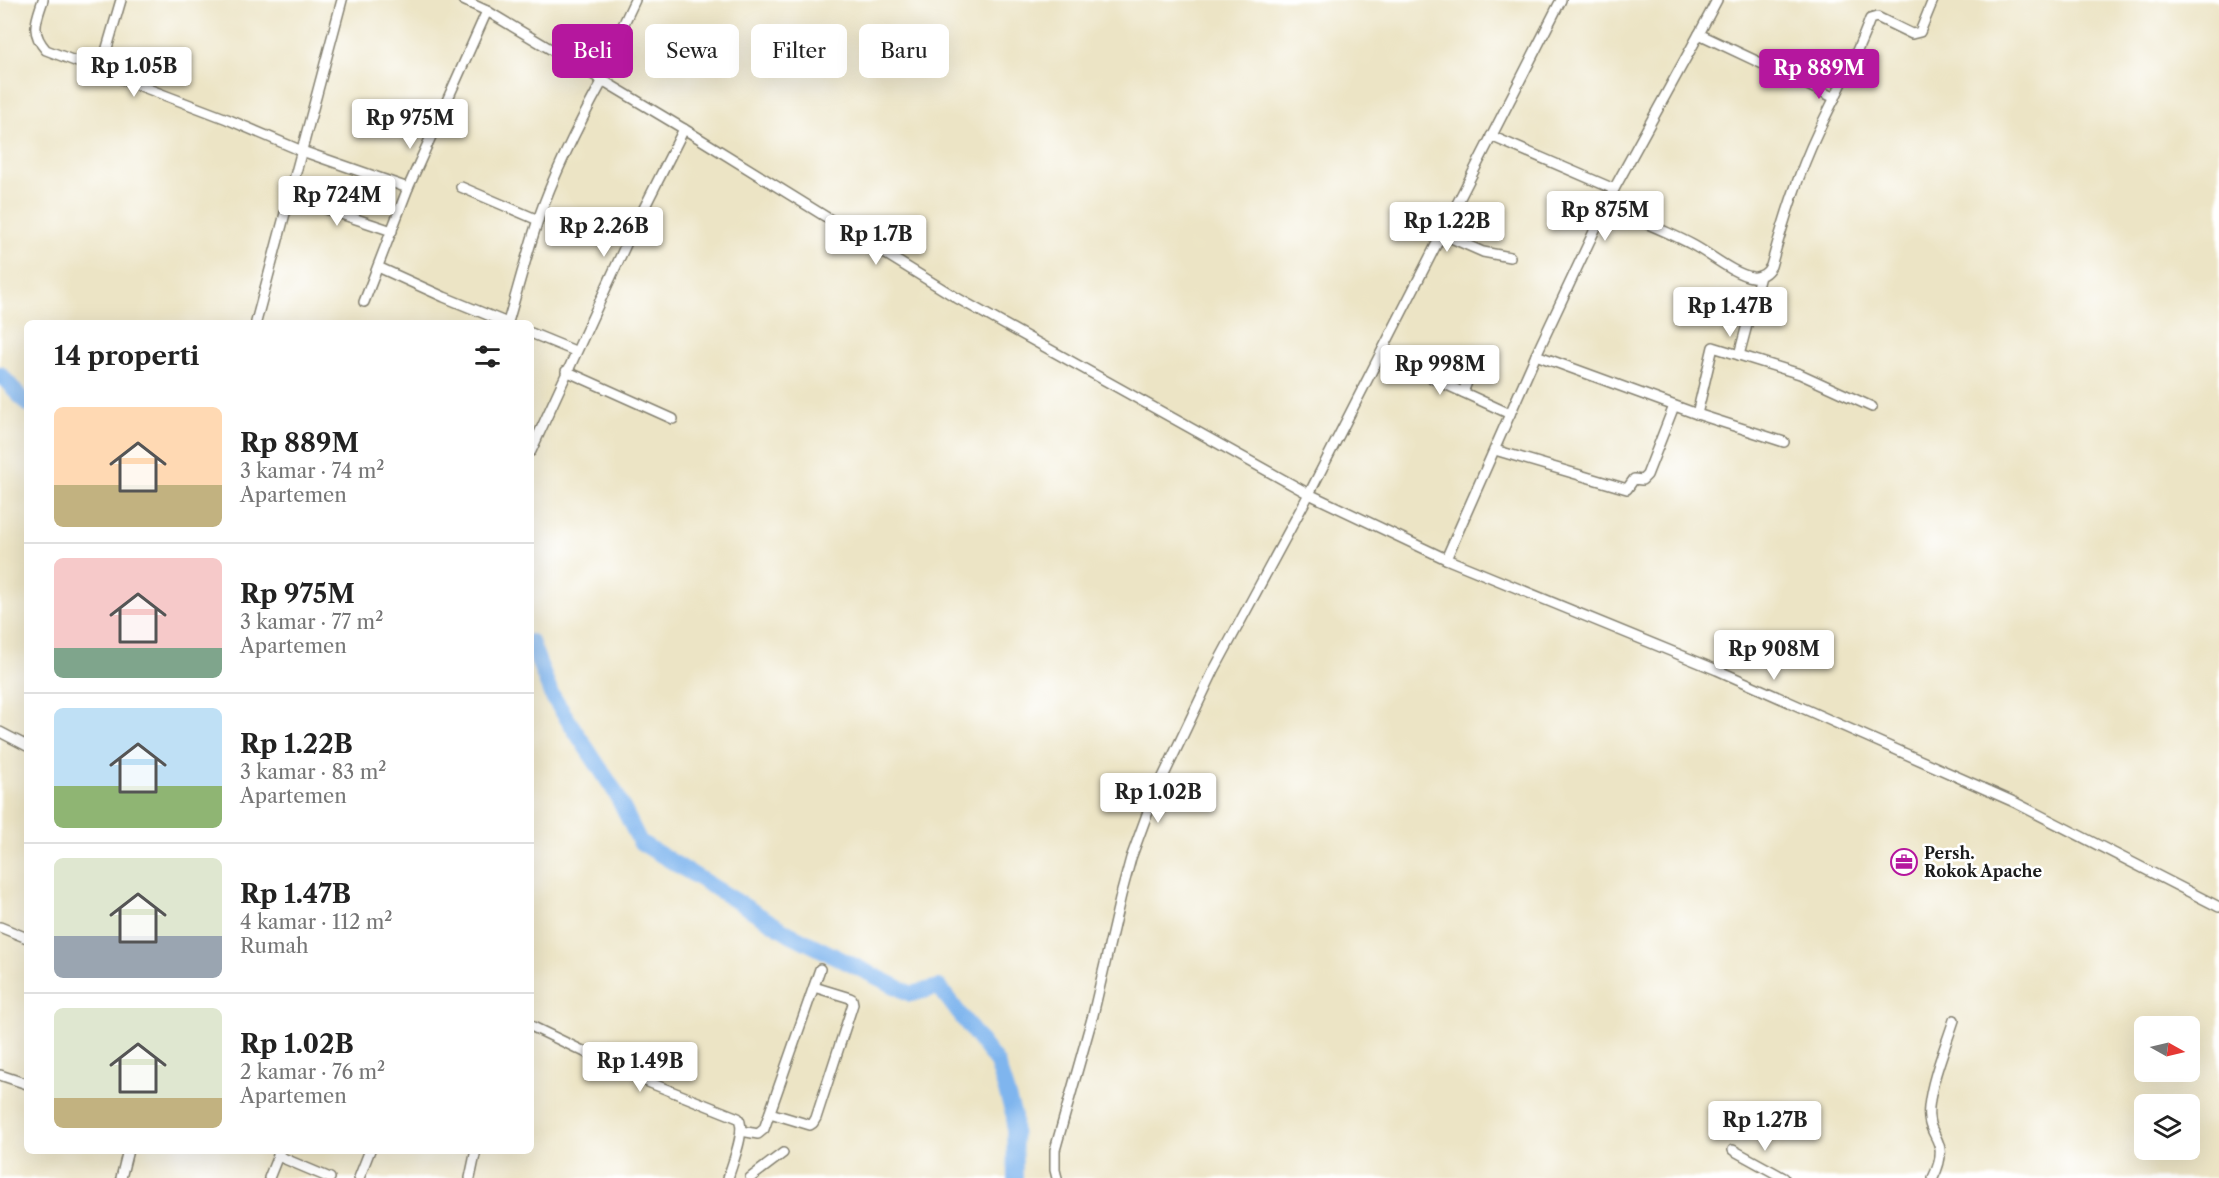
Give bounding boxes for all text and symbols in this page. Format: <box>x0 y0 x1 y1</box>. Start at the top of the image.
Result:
chip: Beli <box>552 24 633 78</box>
chip: Sewa <box>645 24 739 78</box>
chip: Filter <box>751 24 847 78</box>
chip: Baru <box>859 24 949 78</box>
pin: Rp 1.05B <box>72 47 196 98</box>
pin: Rp 889M <box>1764 49 1874 100</box>
text: Rp 1.05B <box>91 54 177 78</box>
text: Rp 889M <box>1773 56 1865 80</box>
pin: Rp 975M <box>355 99 465 150</box>
text: Rp 975M <box>366 106 454 130</box>
pin: Rp 724M <box>282 176 392 227</box>
text: Rp 724M <box>292 183 382 207</box>
pin: Rp 875M <box>1550 191 1660 242</box>
text: Rp 875M <box>1561 198 1649 222</box>
pin: Rp 1.22B <box>1385 202 1509 253</box>
pin: Rp 2.26B <box>542 207 666 258</box>
text: Rp 1.22B <box>1404 209 1490 233</box>
text: Rp 2.26B <box>559 214 649 238</box>
pin: Rp 1.7B <box>821 215 931 266</box>
text: Rp 1.7B <box>839 222 913 246</box>
pin: Rp 1.47B <box>1668 287 1792 338</box>
text: Rp 1.47B <box>1687 294 1773 318</box>
text: 14 properti <box>54 340 199 372</box>
icon: filters <box>471 340 504 373</box>
pin: Rp 998M <box>1385 345 1495 396</box>
text: Rp 998M <box>1394 352 1486 376</box>
text: Rp 889M <box>240 427 359 459</box>
icon: home <box>102 431 174 503</box>
text: 3 kamar · 74 m² <box>240 459 384 483</box>
text: Apartemen <box>240 483 347 507</box>
text: Rp 975M <box>240 578 355 610</box>
icon: home <box>102 582 174 654</box>
text: 3 kamar · 77 m² <box>240 610 383 634</box>
pin: Rp 908M <box>1719 630 1829 681</box>
text: Apartemen <box>240 634 347 658</box>
text: Rp 908M <box>1728 637 1820 661</box>
text: Rp 1.22B <box>240 728 353 760</box>
icon: home <box>102 732 174 804</box>
text: 3 kamar · 83 m² <box>240 760 387 784</box>
pin: Rp 1.02B <box>1096 773 1220 824</box>
text: Rp 1.02B <box>1114 780 1202 804</box>
text: Apartemen <box>240 784 347 808</box>
place label: Persh. Rokok Apache <box>1924 843 2042 881</box>
office icon: Persh. Rokok Apache <box>1889 847 1919 877</box>
text: Rp 1.47B <box>240 878 351 910</box>
icon: home <box>102 882 174 954</box>
text: 4 kamar · 112 m² <box>240 910 393 934</box>
text: Rumah <box>240 934 309 958</box>
north arrow <box>2134 1016 2200 1082</box>
map controls <box>2134 1016 2200 1160</box>
text: Rp 1.02B <box>240 1028 354 1060</box>
icon: home <box>102 1032 174 1104</box>
pin: Rp 1.49B <box>578 1042 702 1093</box>
text: Rp 1.49B <box>597 1049 684 1073</box>
text: 2 kamar · 76 m² <box>240 1060 385 1084</box>
text: Apartemen <box>240 1084 347 1108</box>
button: layers <box>2134 1094 2200 1160</box>
pin: Rp 1.27B <box>1703 1101 1827 1152</box>
text: Rp 1.27B <box>1722 1108 1808 1132</box>

